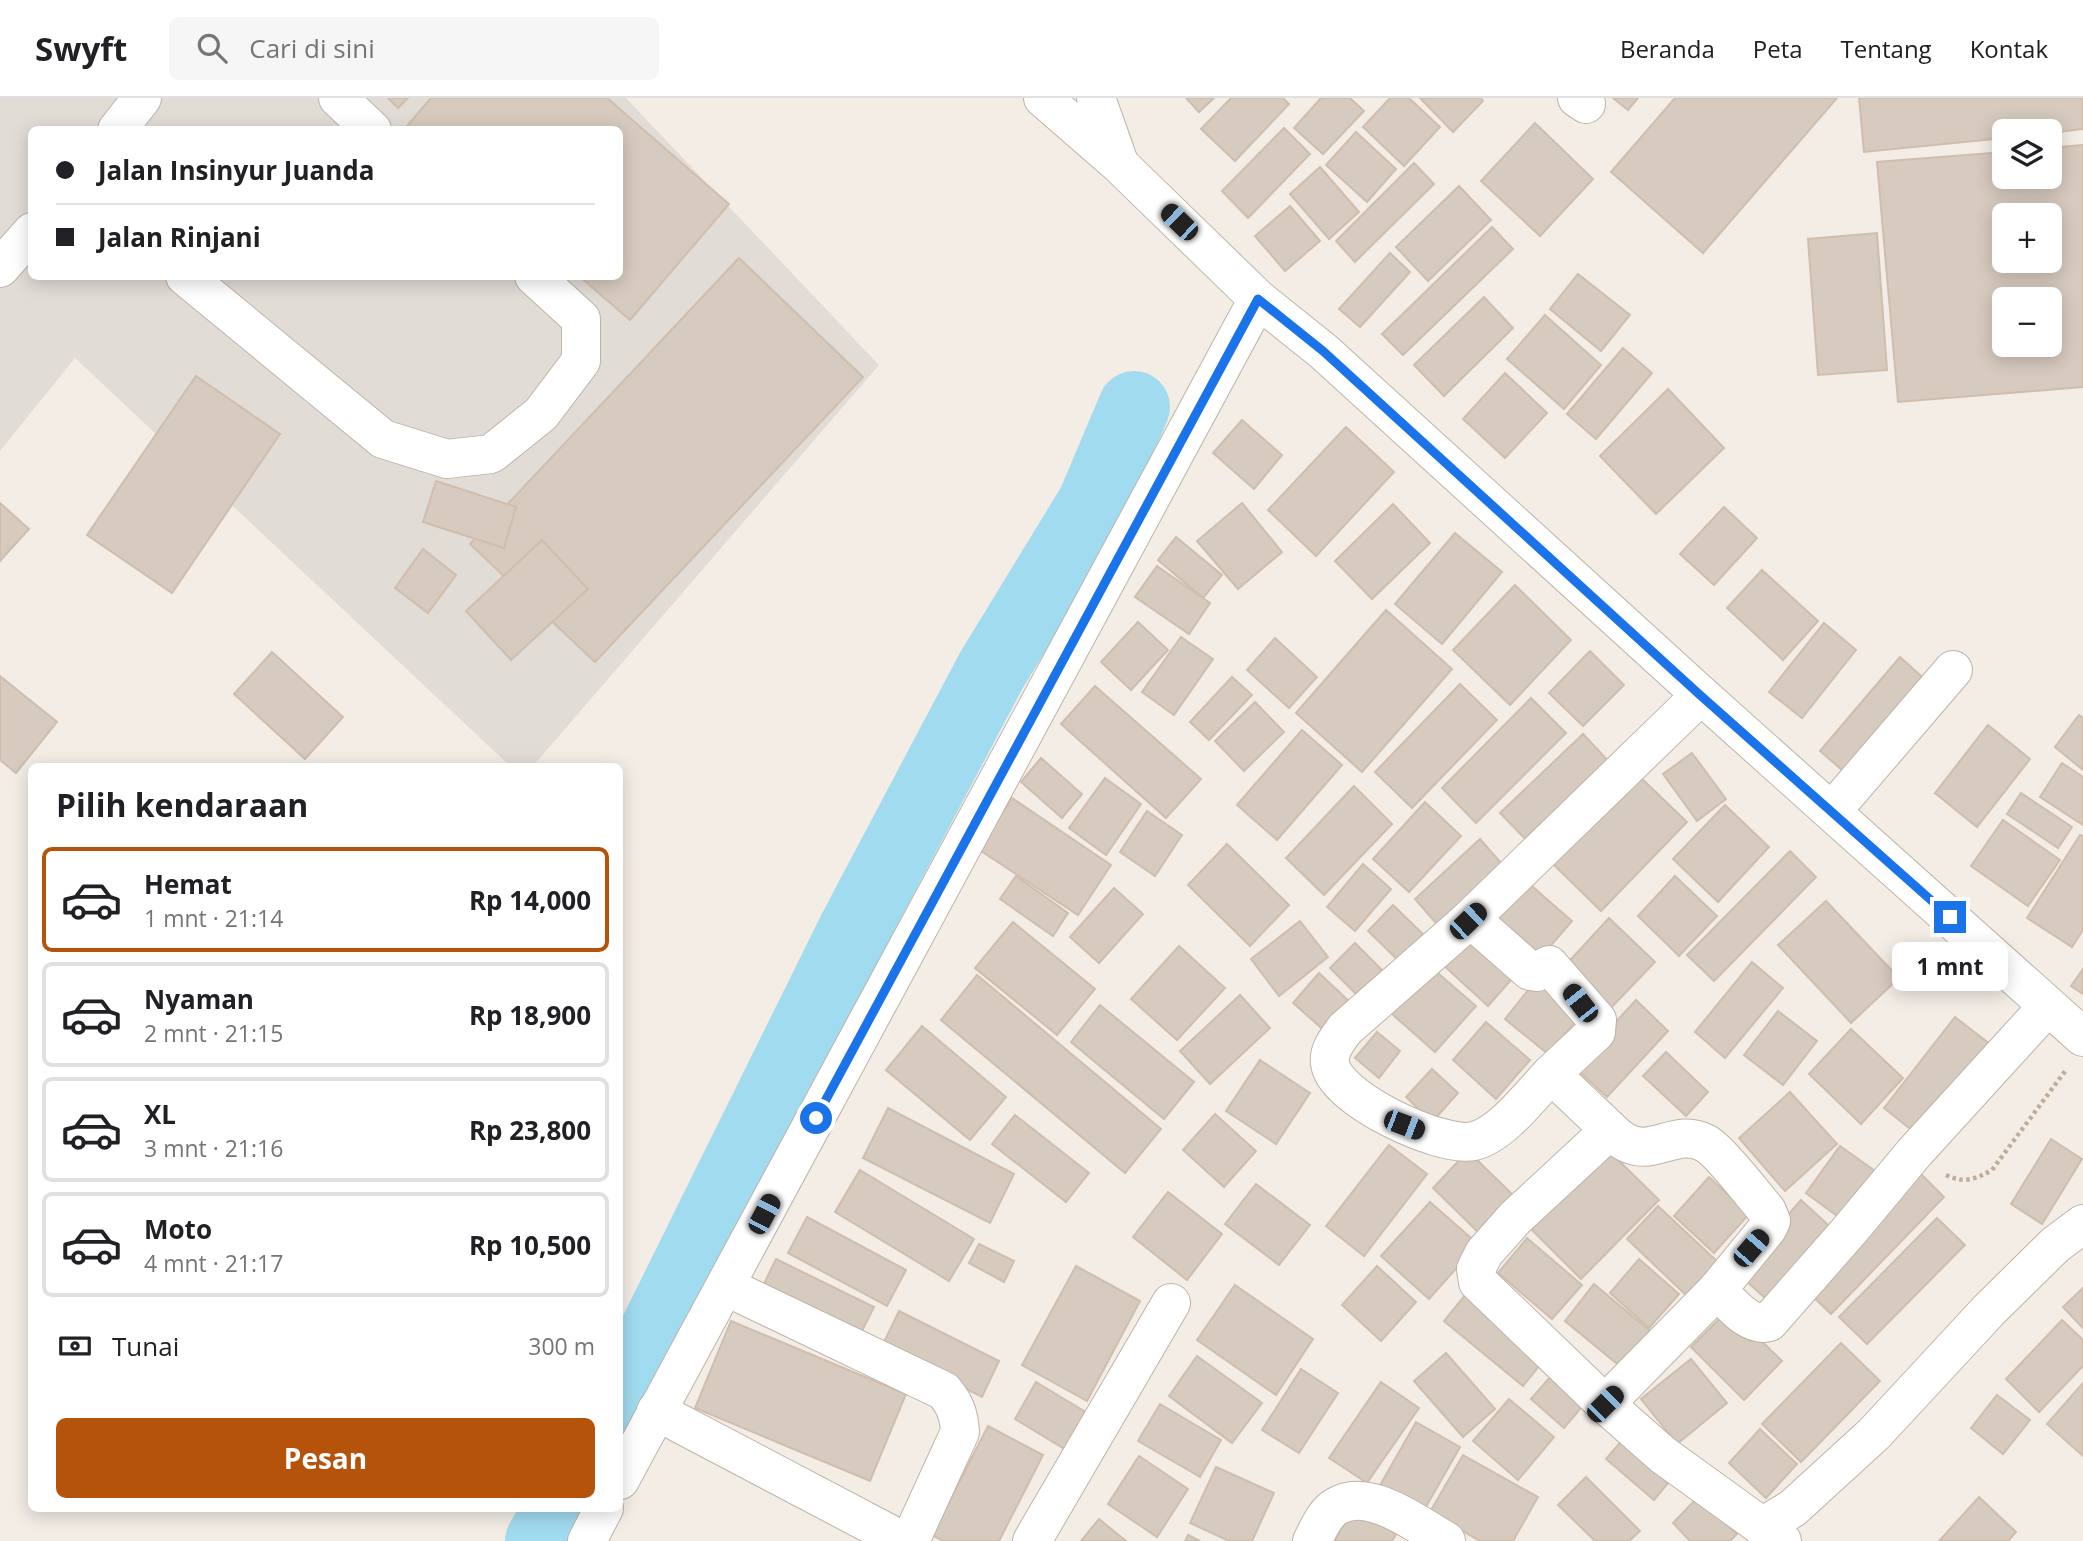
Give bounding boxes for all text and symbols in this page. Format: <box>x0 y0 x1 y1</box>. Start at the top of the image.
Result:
search box <box>169 17 659 80</box>
text: Swyft <box>35 26 127 71</box>
icon: search <box>193 29 231 67</box>
text: Cari di sini <box>249 30 375 66</box>
text: Beranda <box>1620 32 1715 65</box>
text: Peta <box>1753 32 1803 65</box>
text: Tentang <box>1841 32 1932 65</box>
text: Kontak <box>1970 32 2048 65</box>
map controls <box>1992 119 2062 357</box>
button: layers <box>1992 119 2062 189</box>
text: Jalan Insinyur Juanda <box>98 152 375 188</box>
car <box>1157 200 1202 244</box>
button: + <box>1992 203 2062 273</box>
text: Jalan Rinjani <box>98 219 261 255</box>
button: − <box>1992 287 2062 357</box>
text: Pilih kendaraan <box>56 783 308 826</box>
text: Hemat <box>144 866 232 902</box>
icon: car <box>60 868 123 931</box>
text: Rp 14,000 <box>469 882 591 918</box>
car <box>1446 899 1491 943</box>
route end <box>1934 901 1966 933</box>
text: 1 mnt · 21:14 <box>144 902 283 934</box>
callout: 1 mnt <box>1892 942 2008 990</box>
text: 1 mnt <box>1917 950 1983 982</box>
car <box>1559 980 1602 1026</box>
text: Nyaman <box>144 981 254 1017</box>
icon: car <box>60 983 123 1046</box>
text: Rp 18,900 <box>469 997 591 1033</box>
text: 2 mnt · 21:15 <box>144 1017 283 1049</box>
text: XL <box>144 1096 176 1132</box>
icon: car <box>60 1098 123 1161</box>
route start <box>800 1102 832 1134</box>
car <box>1381 1108 1428 1142</box>
text: Rp 23,800 <box>469 1112 591 1148</box>
text: 3 mnt · 21:16 <box>144 1132 283 1164</box>
car <box>745 1191 784 1237</box>
text: Moto <box>144 1211 212 1247</box>
icon: car <box>60 1213 123 1276</box>
car <box>1730 1225 1773 1271</box>
text: Rp 10,500 <box>469 1227 591 1263</box>
text: 4 mnt · 21:17 <box>144 1247 283 1279</box>
icon: cash <box>56 1327 94 1365</box>
text: Tunai <box>112 1328 179 1364</box>
text: 300 m <box>528 1330 595 1362</box>
car <box>1583 1382 1628 1426</box>
button: Pesan <box>56 1418 595 1498</box>

